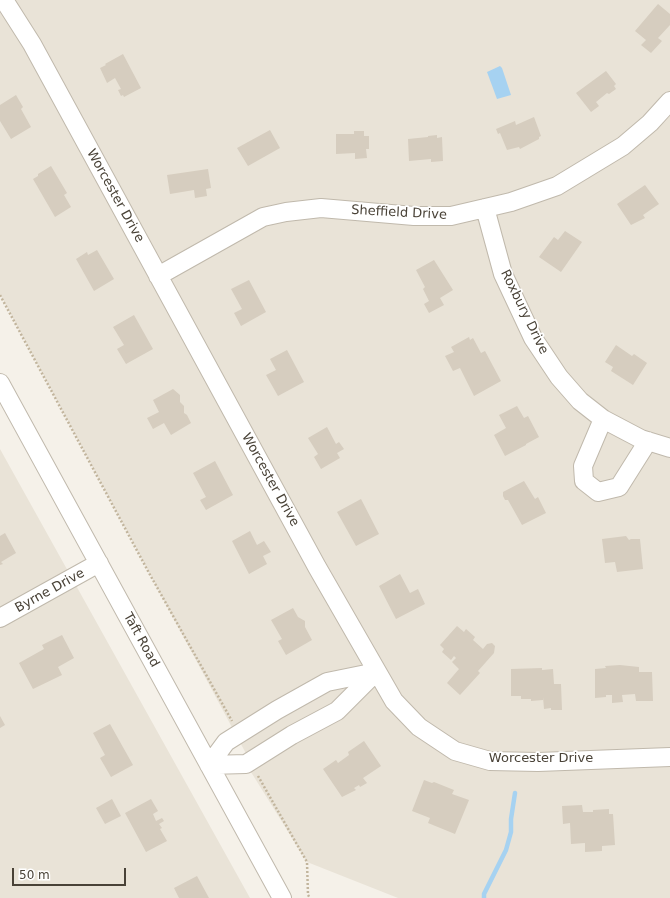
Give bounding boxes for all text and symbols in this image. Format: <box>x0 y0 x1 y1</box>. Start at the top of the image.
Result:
street label: Worcester Drive <box>83 147 147 245</box>
street label: Sheffield Drive <box>351 203 447 223</box>
street label: Roxbury Drive <box>497 267 551 357</box>
street label: Worcester Drive <box>238 431 302 529</box>
street label: Byrne Drive <box>13 566 87 616</box>
street label: Taft Road <box>120 610 162 670</box>
street label: Worcester Drive <box>489 751 593 767</box>
scale bar <box>14 860 128 886</box>
text: 50 m <box>19 868 50 882</box>

